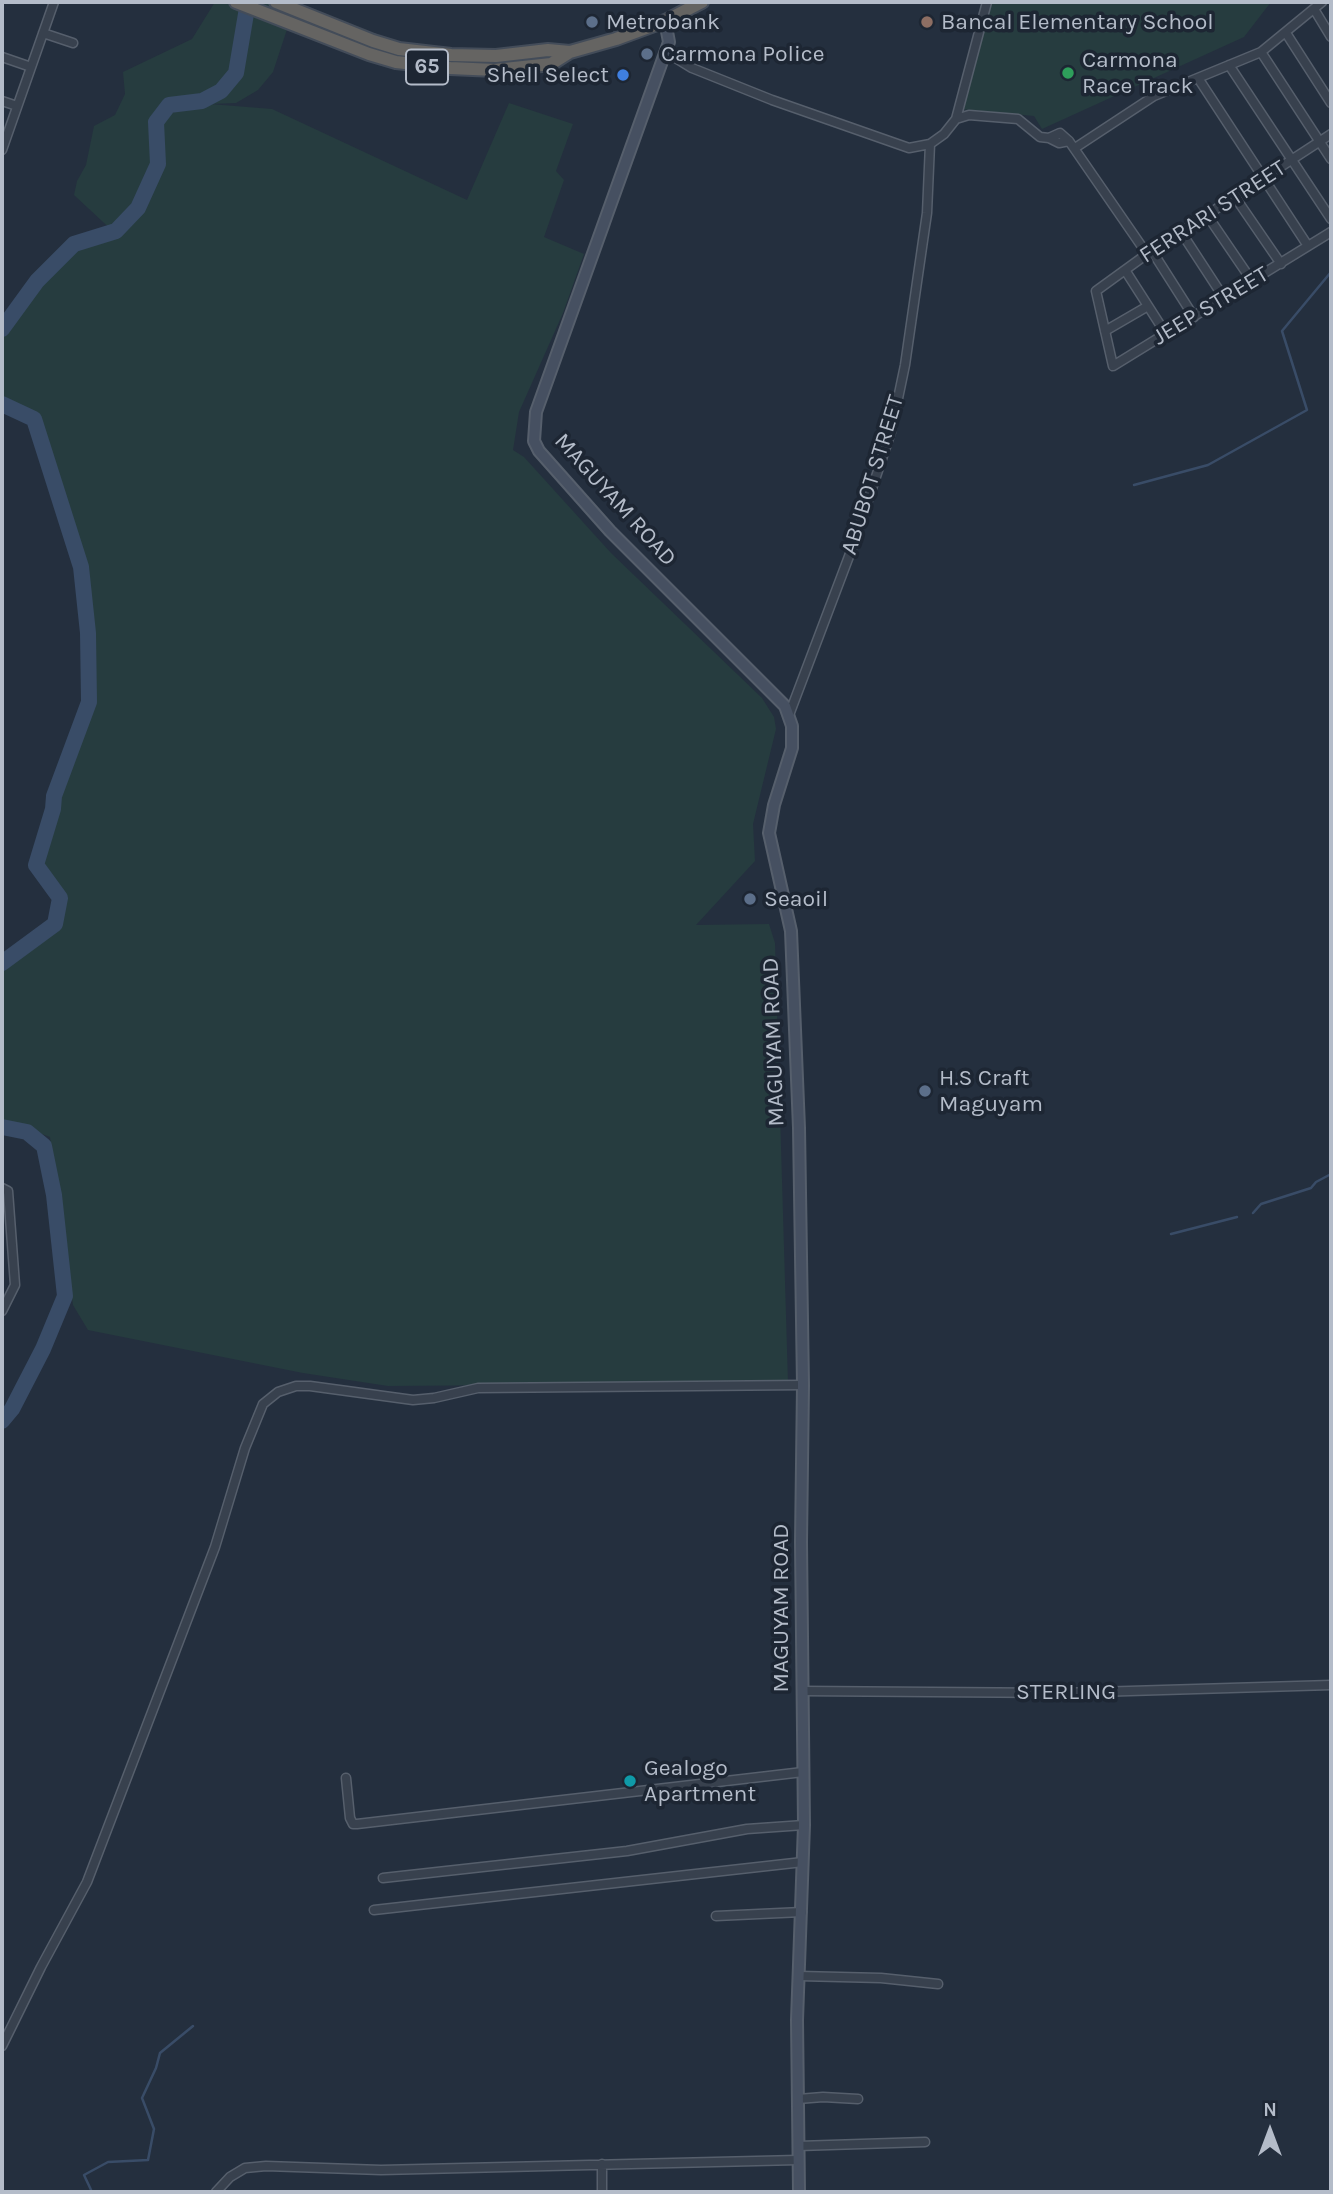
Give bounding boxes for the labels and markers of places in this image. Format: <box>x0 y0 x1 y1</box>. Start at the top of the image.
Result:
place label: Metrobank <box>606 8 720 36</box>
place label: Bancal Elementary School <box>941 8 1214 36</box>
marker: Metrobank <box>584 14 600 30</box>
marker: Bancal Elementary School <box>919 14 935 30</box>
place label: Carmona Police <box>661 40 824 68</box>
marker: Carmona Police <box>639 46 655 62</box>
place label: Carmona Race Track <box>1082 46 1194 100</box>
place label: Shell Select <box>487 61 609 89</box>
marker: Carmona Race Track <box>1060 65 1076 81</box>
marker: Shell Select <box>615 67 631 83</box>
place label: Seaoil <box>764 885 828 913</box>
marker: Seaoil <box>742 891 758 907</box>
place label: H.S Craft Maguyam <box>939 1064 1043 1118</box>
marker: H.S Craft Maguyam <box>917 1083 933 1099</box>
place label: Gealogo Apartment <box>644 1754 756 1808</box>
marker: Gealogo Apartment <box>622 1773 638 1789</box>

